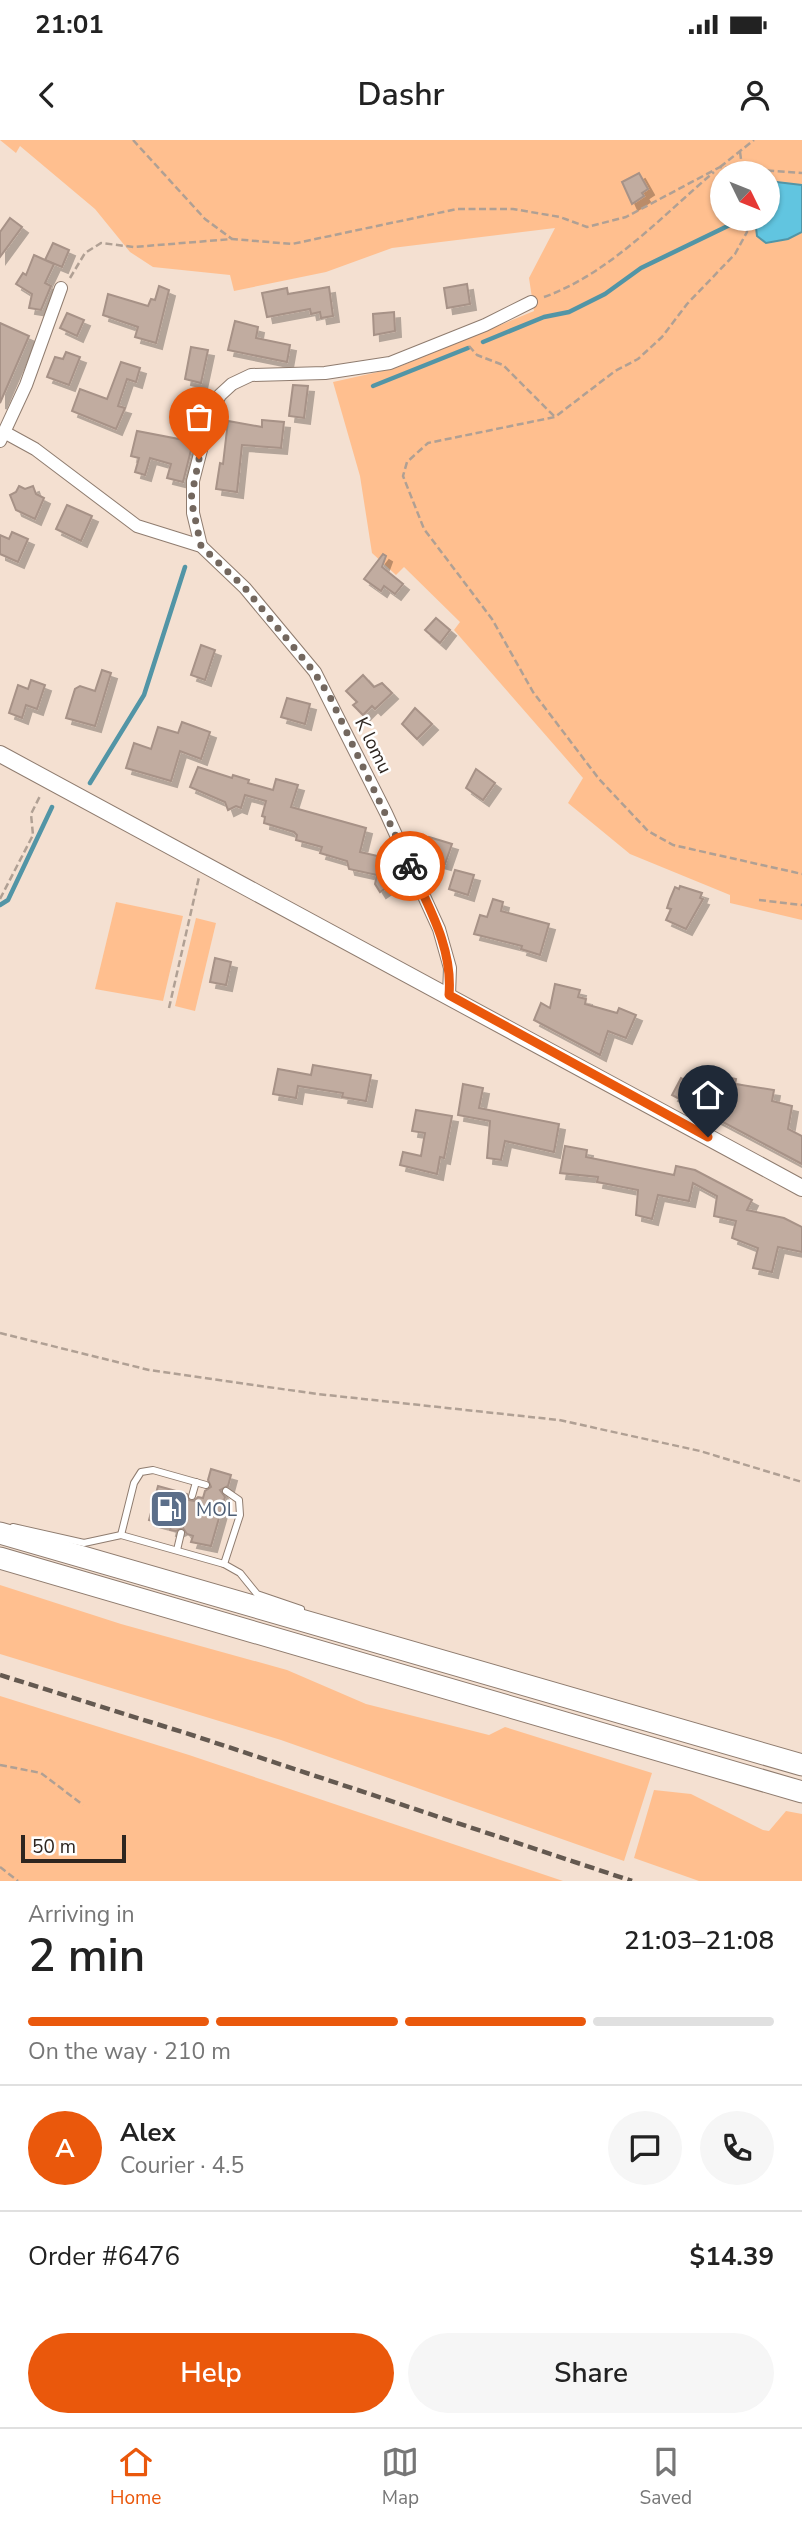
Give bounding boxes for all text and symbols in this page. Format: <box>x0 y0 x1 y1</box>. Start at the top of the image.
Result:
text: 21:01 <box>35 7 104 42</box>
text: Dashr <box>357 73 445 116</box>
icon: back <box>28 76 66 114</box>
icon: person <box>736 76 774 114</box>
north arrow <box>710 161 780 231</box>
map controls <box>710 161 780 231</box>
pin <box>169 387 229 459</box>
icon: bag <box>180 398 218 436</box>
street label: K lomu <box>348 713 398 778</box>
courier <box>375 831 445 901</box>
icon: bike <box>391 847 429 885</box>
pin <box>678 1065 738 1137</box>
icon: home <box>689 1076 727 1114</box>
fuel station icon: MOL <box>148 1488 190 1530</box>
place label: MOL <box>196 1497 238 1523</box>
scale bar <box>21 1832 126 1864</box>
text: 50 m <box>32 1834 76 1860</box>
text: Arriving in <box>28 1899 135 1930</box>
text: 21:03–21:08 <box>624 1923 774 1958</box>
text: 2 min <box>28 1924 145 1987</box>
text: On the way · 210 m <box>28 2036 231 2067</box>
button: chat <box>608 2111 682 2185</box>
button: phone <box>700 2111 774 2185</box>
text: Alex <box>120 2115 176 2150</box>
text: A <box>55 2131 75 2166</box>
text: Courier · 4.5 <box>120 2150 244 2181</box>
text: Order #6476 <box>28 2239 180 2274</box>
text: $14.39 <box>690 2239 774 2274</box>
button: Help <box>28 2333 394 2413</box>
button: Share <box>408 2333 774 2413</box>
tab: Home <box>110 2443 161 2511</box>
tab: Map <box>381 2443 419 2511</box>
tab: Saved <box>639 2443 692 2511</box>

